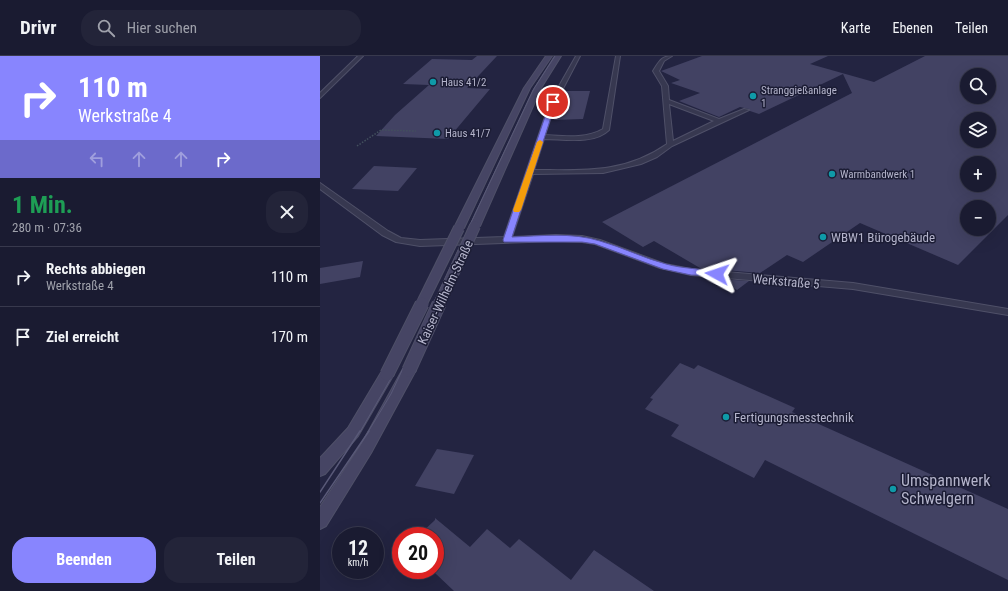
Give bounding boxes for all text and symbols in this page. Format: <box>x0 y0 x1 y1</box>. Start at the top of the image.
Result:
search box <box>81 10 361 46</box>
text: Drivr <box>20 16 57 39</box>
icon: search <box>95 17 117 39</box>
text: Hier suchen <box>127 19 197 37</box>
text: Karte <box>841 20 870 36</box>
text: Ebenen <box>892 20 933 36</box>
text: Teilen <box>955 20 988 36</box>
map controls <box>960 68 996 236</box>
button: search <box>960 68 996 104</box>
text: 110 m <box>78 71 148 104</box>
icon: right <box>12 72 64 124</box>
place label: Haus 41/2 <box>441 76 486 89</box>
marker: Haus 41/2 <box>428 77 438 87</box>
place label: Stranggießanlage 1 <box>761 84 837 110</box>
pin <box>536 85 570 119</box>
icon: arrive <box>542 91 564 113</box>
marker: Stranggießanlage 1 <box>748 91 758 101</box>
text: Werkstraße 4 <box>78 105 172 126</box>
button: layers <box>960 112 996 148</box>
place label: Haus 41/7 <box>445 127 490 140</box>
marker: Haus 41/7 <box>432 128 442 138</box>
icon: left <box>86 148 108 170</box>
icon: ahead <box>128 148 150 170</box>
icon: ahead <box>170 148 192 170</box>
icon: right <box>212 148 234 170</box>
button: + <box>960 156 996 192</box>
place label: Warmbandwerk 1 <box>840 168 915 181</box>
marker: Warmbandwerk 1 <box>827 169 837 179</box>
text: 1 Min. <box>12 191 73 219</box>
button: close <box>266 191 308 233</box>
button: − <box>960 200 996 236</box>
text: 280 m · 07:36 <box>12 220 82 235</box>
place label: WBW1 Bürogebäude <box>831 230 935 245</box>
marker: WBW1 Bürogebäude <box>818 232 828 242</box>
street label: Kaiser-Wilhelm-Straße <box>415 238 476 347</box>
position arrow <box>696 253 738 295</box>
text: Rechts abbiegen <box>46 260 146 278</box>
icon: right <box>12 266 34 288</box>
text: 110 m <box>271 268 308 286</box>
street label: Werkstraße 5 <box>752 271 820 292</box>
text: Werkstraße 4 <box>46 278 114 293</box>
icon: arrive <box>12 326 34 348</box>
text: Ziel erreicht <box>46 328 119 346</box>
text: 170 m <box>271 328 308 346</box>
place label: Fertigungsmesstechnik <box>734 410 854 425</box>
marker: Fertigungsmesstechnik <box>721 412 731 422</box>
place label: Umspannwerk Schwelgern <box>901 471 991 508</box>
marker: Umspannwerk Schwelgern <box>888 484 898 494</box>
speed limit sign: 20 <box>392 527 444 579</box>
text: 12 <box>348 536 368 560</box>
button: Beenden <box>12 537 156 583</box>
button: Teilen <box>164 537 308 583</box>
text: km/h <box>348 557 368 568</box>

